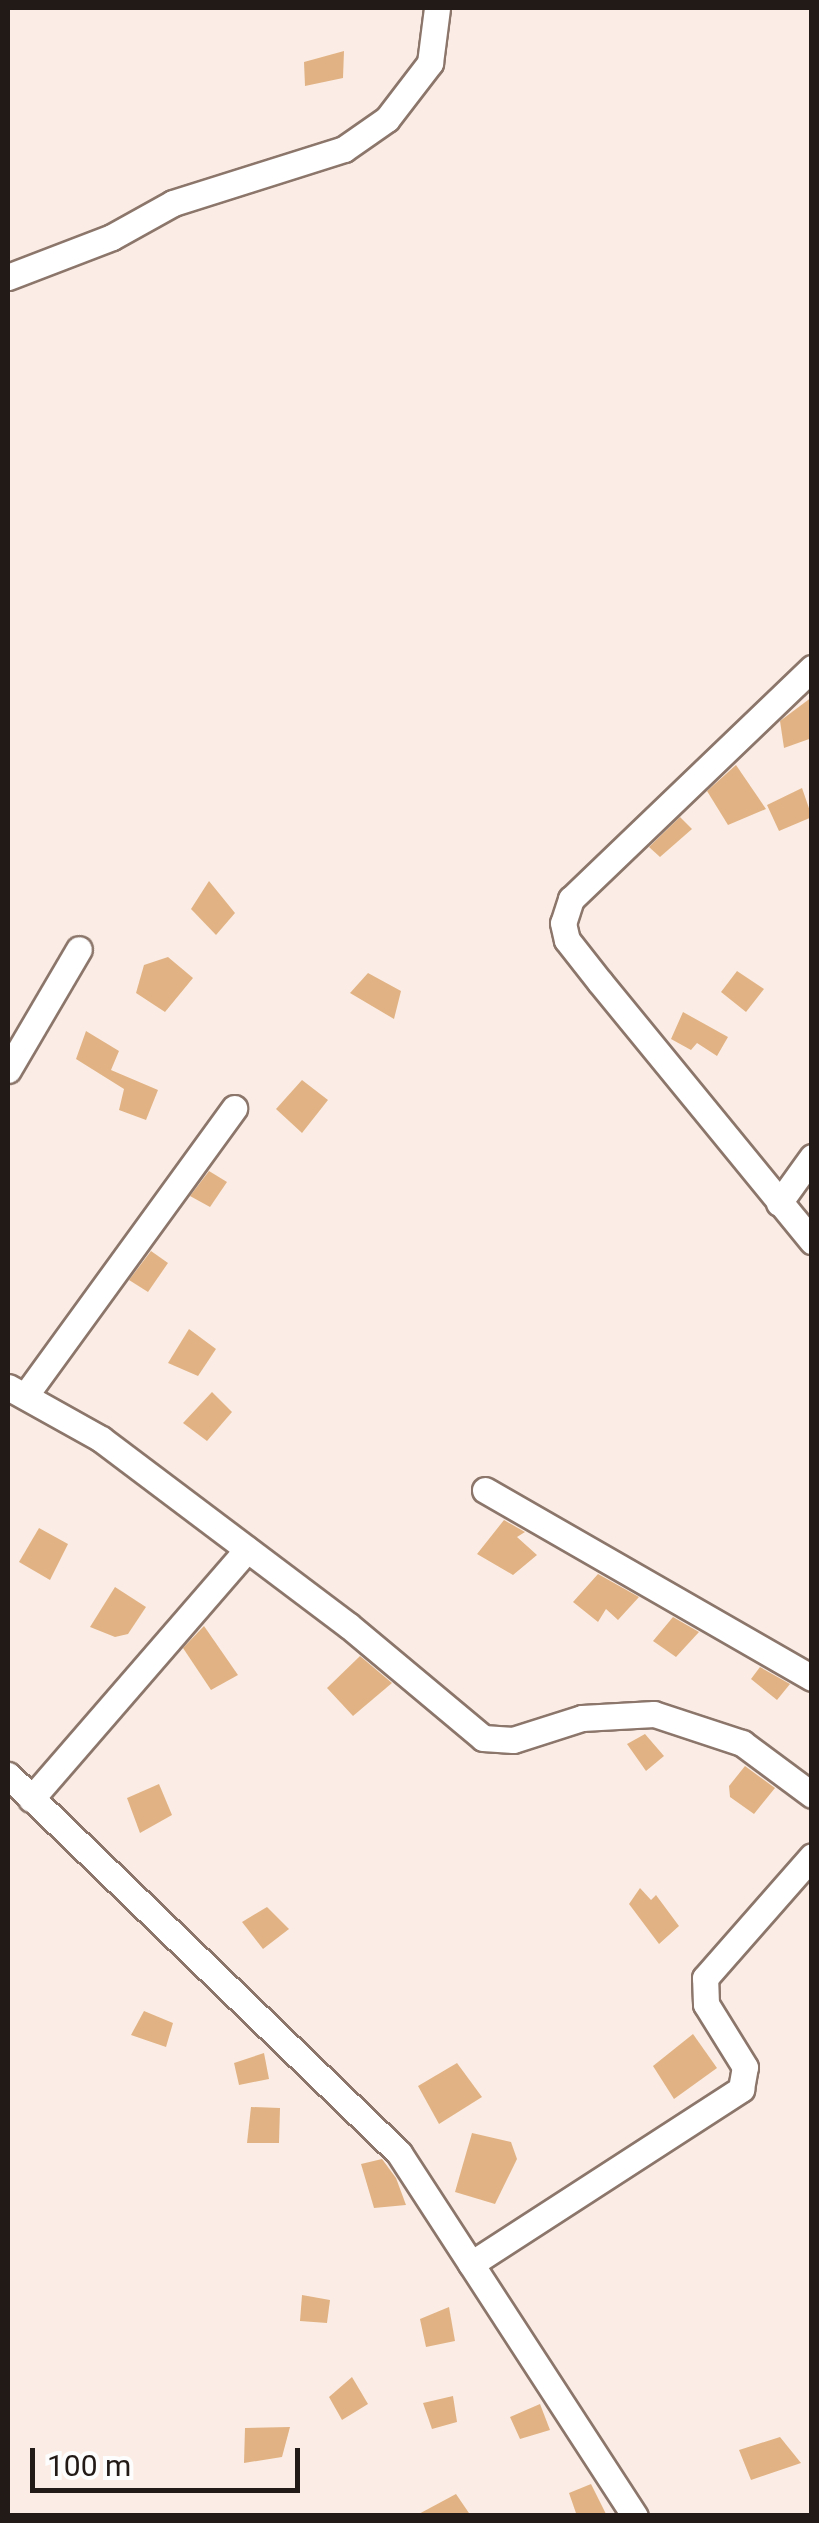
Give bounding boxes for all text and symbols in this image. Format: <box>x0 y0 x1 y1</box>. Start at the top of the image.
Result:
scale bar <box>35 2428 305 2490</box>
text: 100 m <box>47 2448 131 2483</box>

